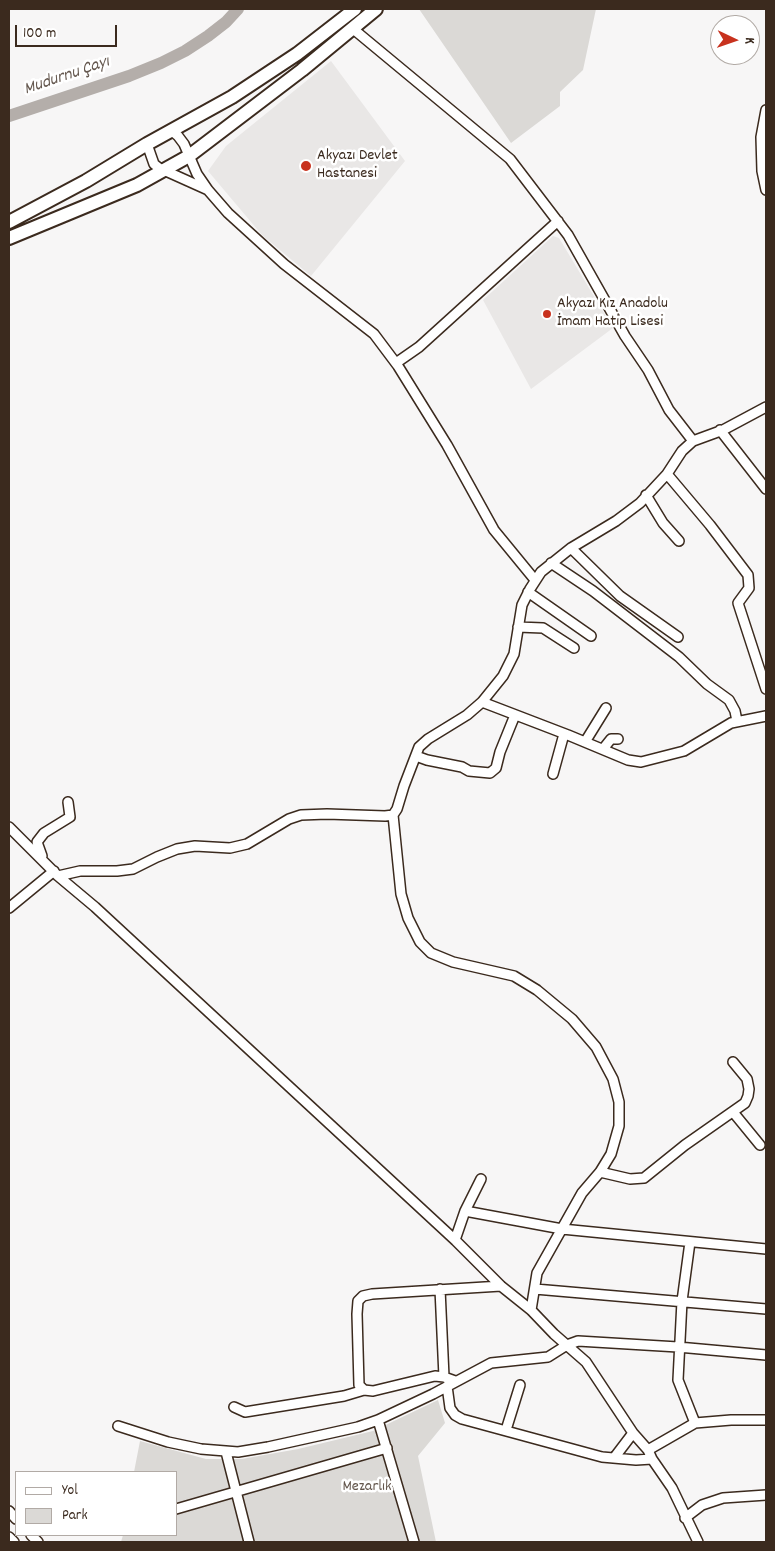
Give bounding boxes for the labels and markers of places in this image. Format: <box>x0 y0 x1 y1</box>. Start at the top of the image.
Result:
place label: Akyazı Devlet Hastanesi <box>317 147 398 185</box>
marker: Akyazı Devlet Hastanesi <box>299 159 313 173</box>
place label: Akyazı Kız Anadolu İmam Hatip Lisesi <box>557 295 668 333</box>
marker: Akyazı Kız Anadolu İmam Hatip Lisesi <box>541 308 553 320</box>

